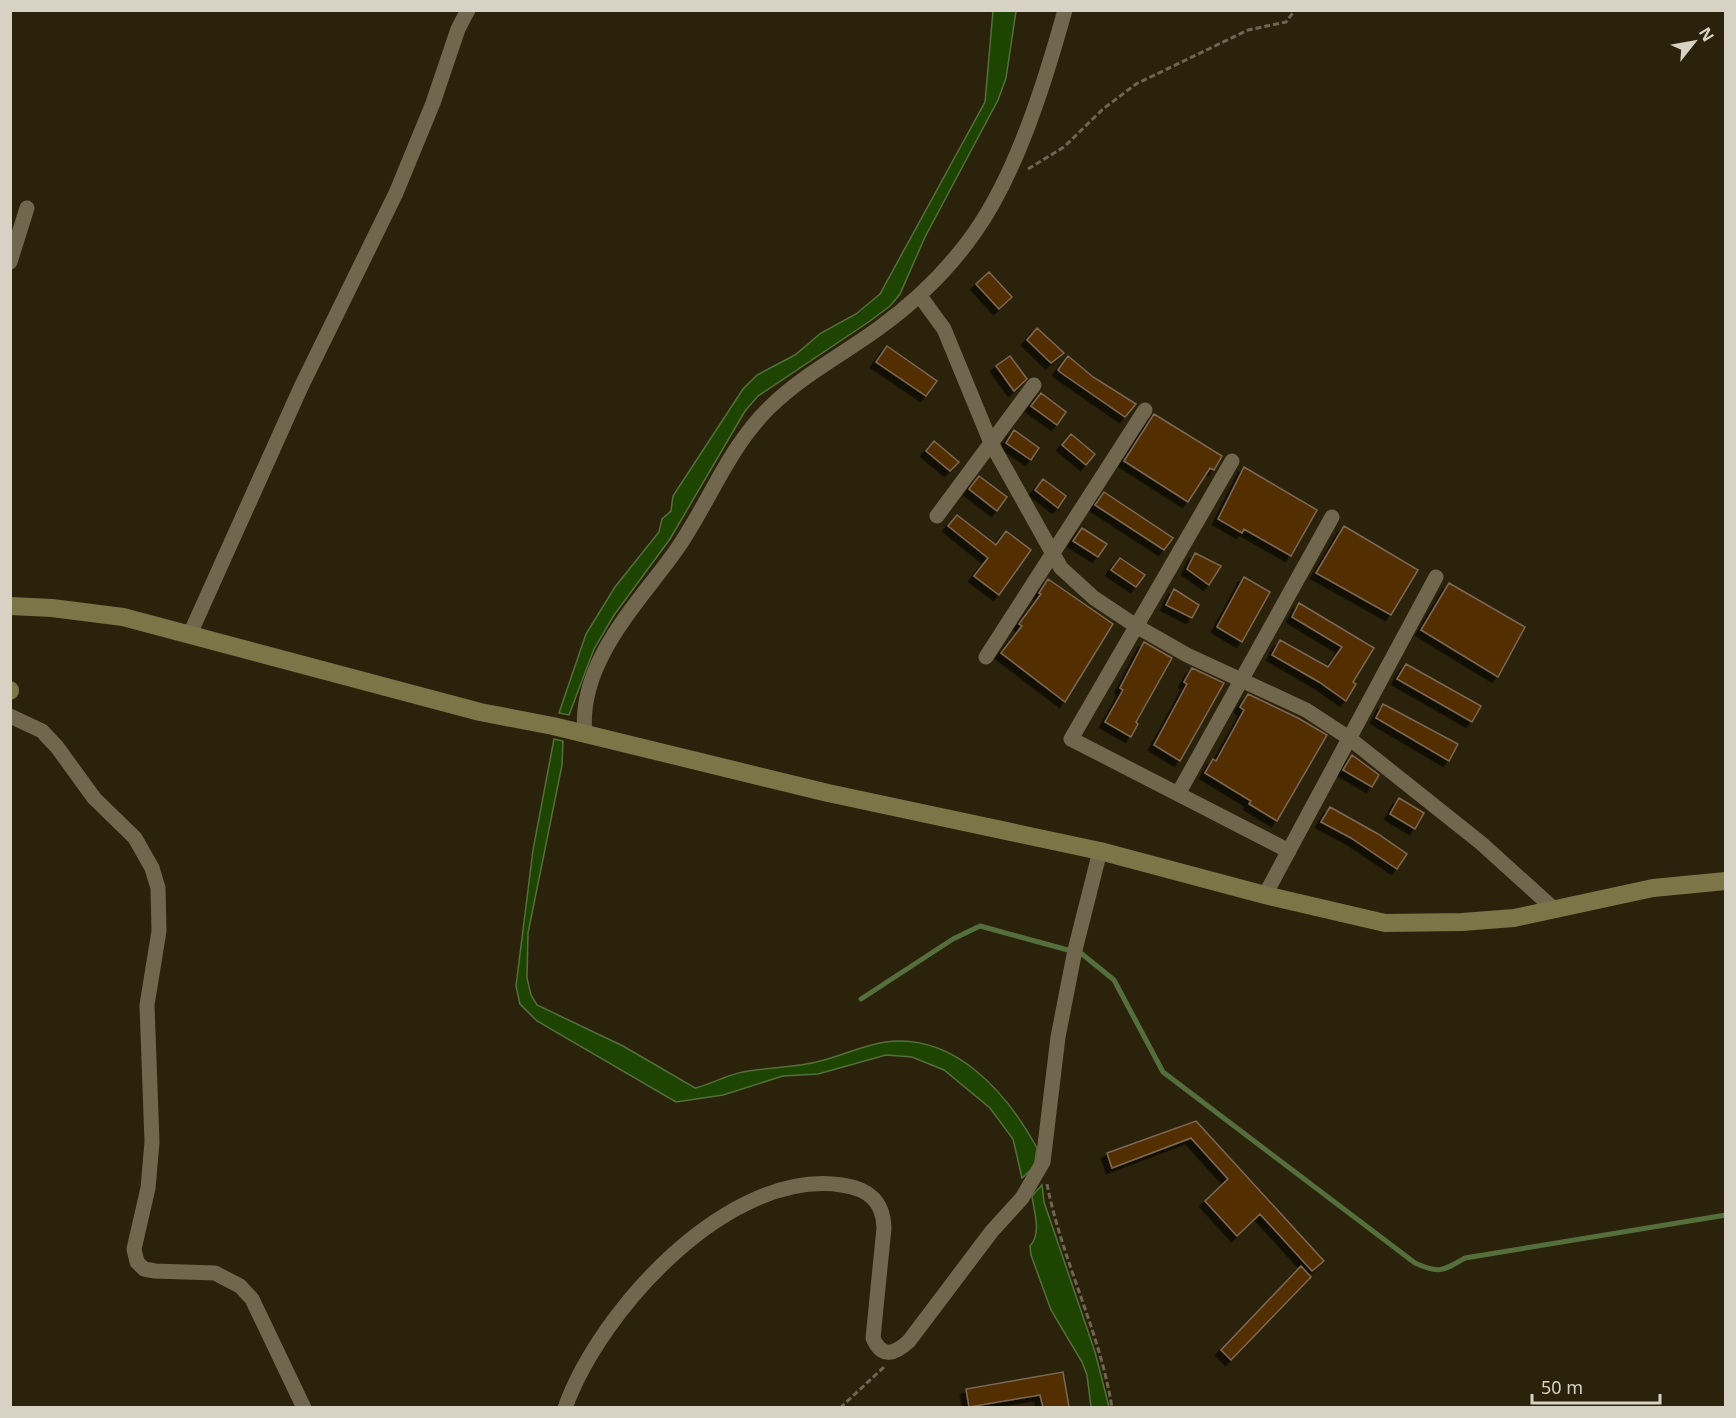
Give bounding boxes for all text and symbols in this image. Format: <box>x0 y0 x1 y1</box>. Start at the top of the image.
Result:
north arrow <box>1664 12 1724 72</box>
text: N <box>1694 23 1720 46</box>
scale bar <box>1532 1367 1660 1405</box>
text: 50 m <box>1541 1375 1583 1399</box>

